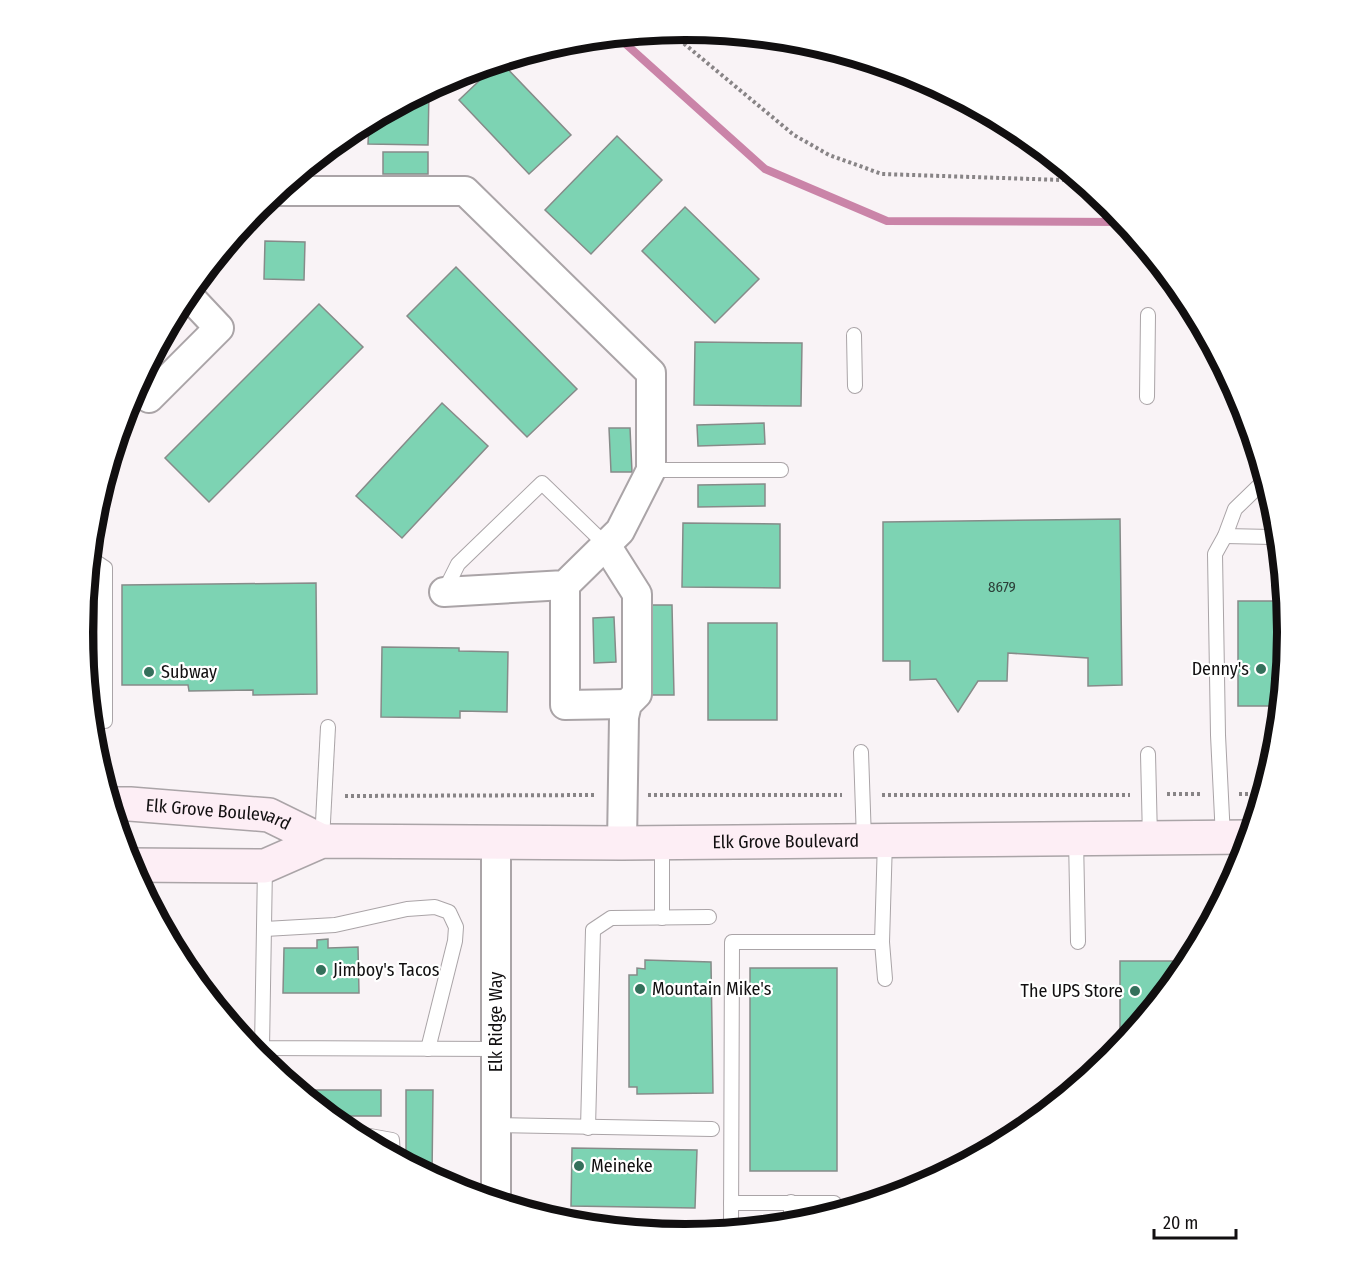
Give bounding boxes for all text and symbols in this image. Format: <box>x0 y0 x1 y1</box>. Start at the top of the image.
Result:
house number: 8679 <box>988 578 1016 596</box>
place label: Denny's <box>1192 658 1249 680</box>
place label: Subway <box>161 661 217 683</box>
marker: Denny's <box>1254 662 1268 676</box>
marker: Subway <box>142 665 156 679</box>
street label: Elk Grove Boulevard <box>145 794 294 835</box>
street label: Elk Grove Boulevard <box>712 830 859 853</box>
place label: Jimboy's Tacos <box>333 959 440 981</box>
marker: Jimboy's Tacos <box>314 963 328 977</box>
street label: Elk Ridge Way <box>485 972 507 1072</box>
place label: Mountain Mike's <box>652 978 772 1000</box>
place label: The UPS Store <box>1021 980 1123 1002</box>
marker: Mountain Mike's <box>633 982 647 996</box>
marker: The UPS Store <box>1128 984 1142 998</box>
place label: Meineke <box>591 1155 653 1177</box>
marker: Meineke <box>572 1159 586 1173</box>
scale bar <box>1154 1202 1236 1240</box>
text: 20 m <box>1163 1212 1198 1234</box>

